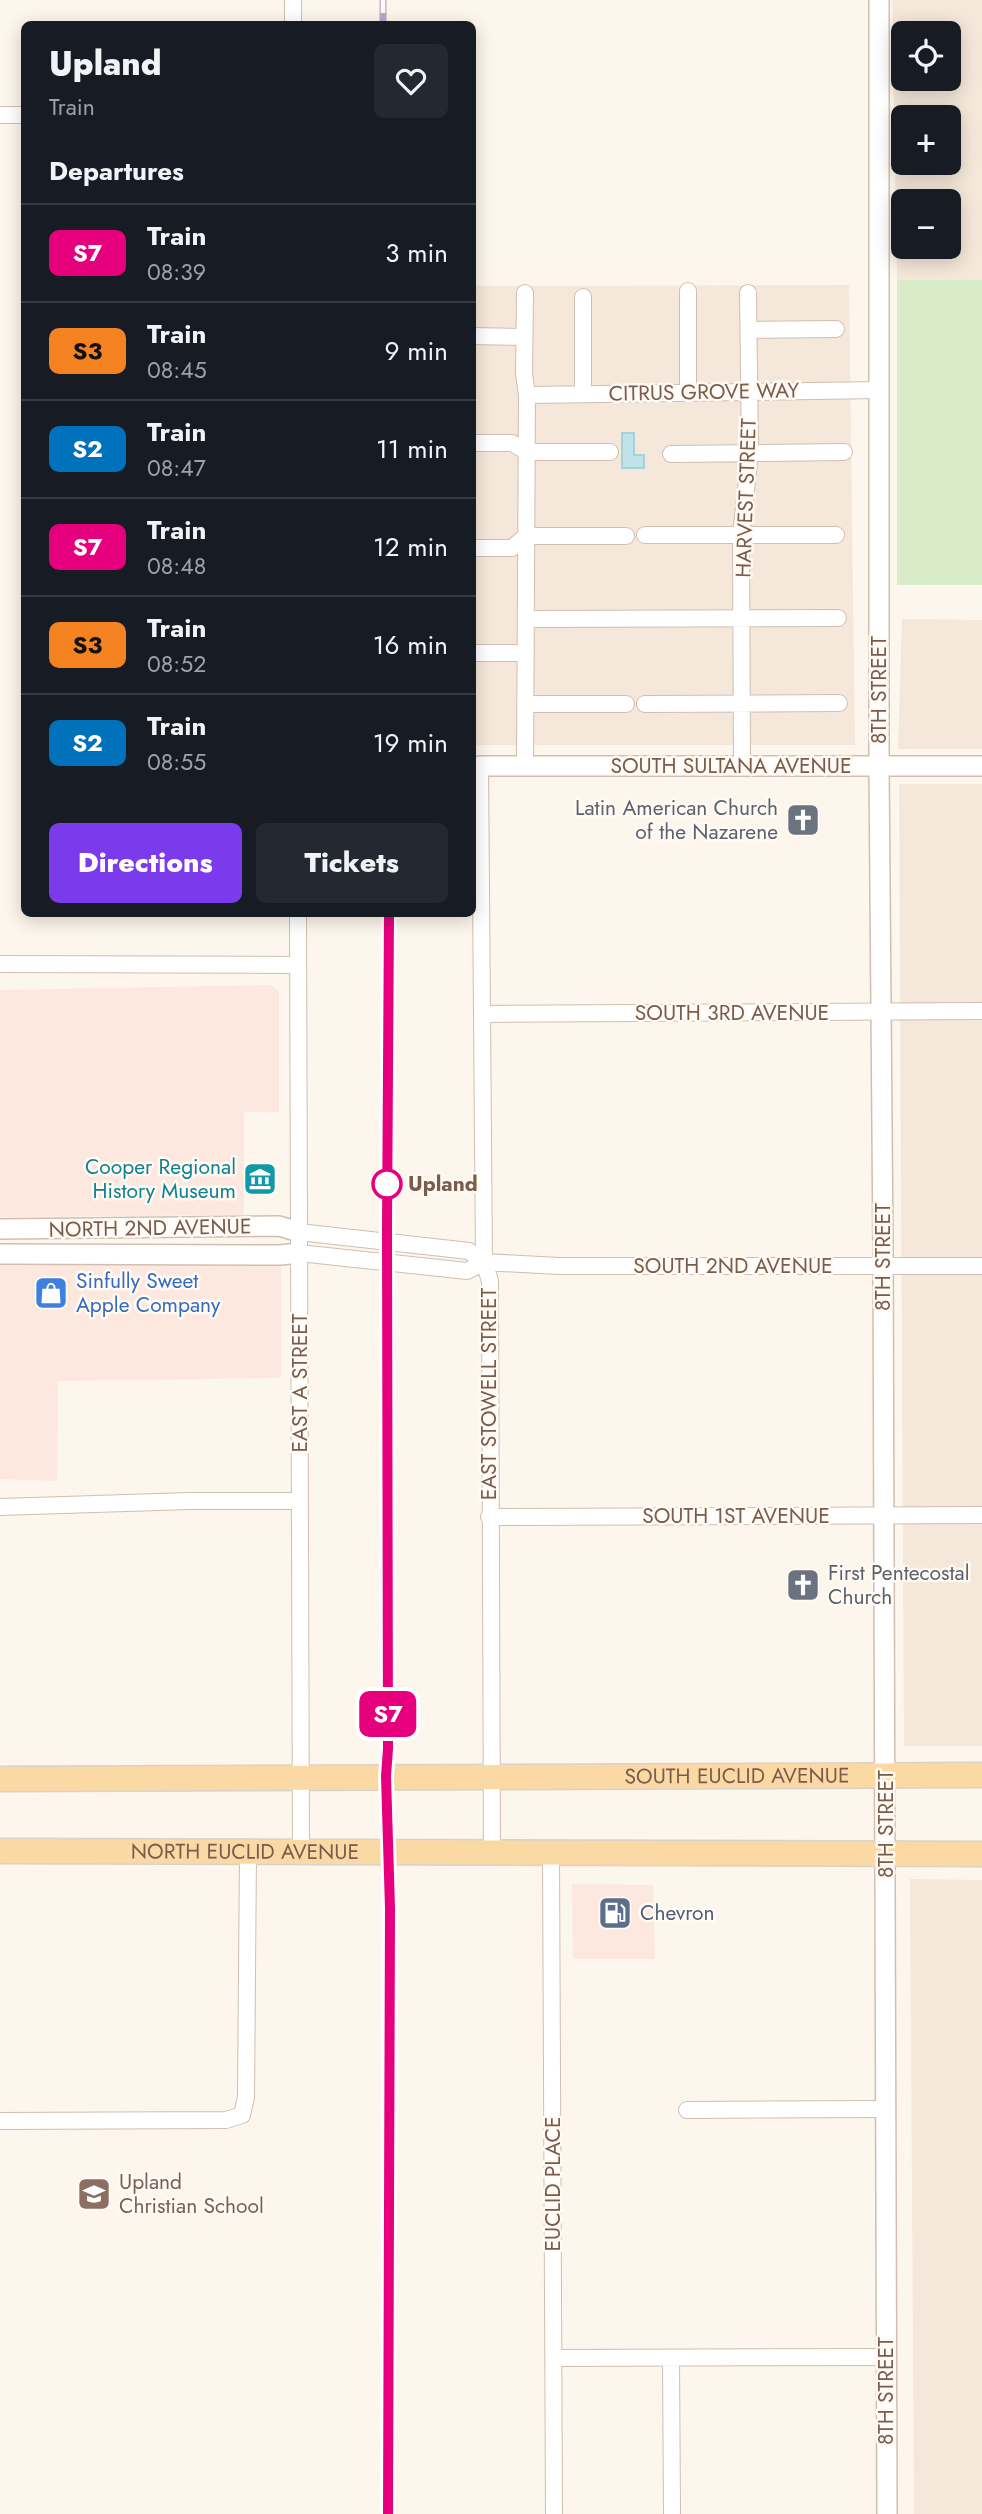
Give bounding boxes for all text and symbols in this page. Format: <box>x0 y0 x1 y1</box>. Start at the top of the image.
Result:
map controls <box>891 21 961 259</box>
button: locate <box>891 21 961 91</box>
text: Upland <box>49 40 162 87</box>
button: heart <box>374 44 448 118</box>
text: Train <box>49 90 95 124</box>
button: + <box>891 105 961 175</box>
text: Departures <box>49 152 184 190</box>
button: − <box>891 189 961 259</box>
text: Train <box>147 217 206 255</box>
text: 3 min <box>385 234 448 272</box>
text: S7 <box>73 235 102 270</box>
text: 08:39 <box>147 255 206 289</box>
text: Train <box>147 315 206 353</box>
text: 9 min <box>385 332 448 370</box>
text: S3 <box>73 333 102 368</box>
text: 08:45 <box>147 353 207 387</box>
street label: CITRUS GROVE WAY <box>608 375 800 409</box>
text: Train <box>147 413 206 451</box>
street label: HARVEST STREET <box>728 418 764 578</box>
text: 11 min <box>376 430 448 468</box>
text: S2 <box>72 431 103 466</box>
text: 08:47 <box>147 451 206 485</box>
text: Train <box>147 511 206 549</box>
text: 12 min <box>373 528 448 566</box>
text: S7 <box>73 529 102 564</box>
text: 08:48 <box>147 549 206 583</box>
text: Train <box>147 609 206 647</box>
text: 16 min <box>373 626 448 664</box>
text: S3 <box>73 627 102 662</box>
street label: 8TH STREET <box>864 636 894 744</box>
text: 08:52 <box>147 647 206 681</box>
text: Train <box>147 707 206 745</box>
text: 19 min <box>373 724 448 762</box>
text: S2 <box>72 725 103 760</box>
text: 08:55 <box>147 745 206 779</box>
street label: SOUTH SULTANA AVENUE <box>610 751 852 781</box>
place label: Latin American Church of the Nazarene <box>575 793 778 847</box>
church icon: Latin American Church of the Nazarene <box>784 801 822 839</box>
button: Directions <box>49 823 242 903</box>
button: Tickets <box>256 823 448 903</box>
street label: SOUTH 3RD AVENUE <box>635 998 829 1028</box>
place label: Cooper Regional History Museum <box>85 1152 236 1206</box>
museum icon: Cooper Regional History Museum <box>241 1160 279 1198</box>
marker: Upland <box>372 1169 402 1199</box>
place label: Upland <box>408 1169 478 1199</box>
street label: 8TH STREET <box>868 1203 898 1311</box>
street label: NORTH 2ND AVENUE <box>48 1211 252 1245</box>
street label: SOUTH 2ND AVENUE <box>633 1251 833 1281</box>
place label: Sinfully Sweet Apple Company <box>76 1266 221 1320</box>
shop icon: Sinfully Sweet Apple Company <box>32 1274 70 1312</box>
street label: EAST STOWELL STREET <box>474 1287 504 1500</box>
street label: EAST A STREET <box>285 1313 315 1453</box>
street label: SOUTH 1ST AVENUE <box>642 1501 830 1531</box>
place label: First Pentecostal Church <box>828 1558 969 1612</box>
church icon: First Pentecostal Church <box>784 1566 822 1604</box>
line badge: S7 <box>356 1691 420 1737</box>
text: S7 <box>373 1696 403 1731</box>
street label: SOUTH EUCLID AVENUE <box>624 1761 849 1791</box>
street label: 8TH STREET <box>871 1770 901 1878</box>
street label: NORTH EUCLID AVENUE <box>131 1836 359 1867</box>
fuel station icon: Chevron <box>596 1894 634 1932</box>
place label: Chevron <box>640 1898 715 1928</box>
street label: EUCLID PLACE <box>538 2116 568 2252</box>
place label: Upland Christian School <box>119 2167 264 2221</box>
school or university icon: Upland Christian School <box>75 2175 113 2213</box>
street label: 8TH STREET <box>871 2337 901 2445</box>

